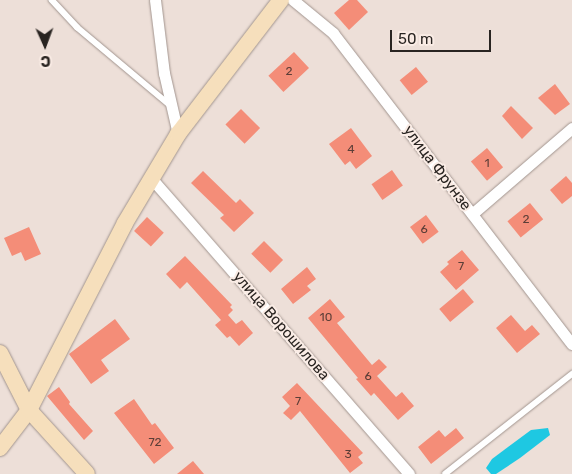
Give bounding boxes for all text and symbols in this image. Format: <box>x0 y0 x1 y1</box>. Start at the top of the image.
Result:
north arrow <box>20 20 70 70</box>
scale bar <box>392 20 493 52</box>
text: 50 m <box>398 30 433 48</box>
text: С <box>40 52 51 69</box>
house number: 2 <box>285 65 293 79</box>
street label: улица Фрунзе <box>399 122 475 214</box>
house number: 4 <box>347 143 355 157</box>
house number: 1 <box>484 157 490 171</box>
house number: 2 <box>522 213 530 227</box>
house number: 6 <box>420 223 428 237</box>
house number: 7 <box>458 260 464 274</box>
street label: улица Ворошилова <box>229 268 333 384</box>
house number: 10 <box>320 311 332 325</box>
house number: 6 <box>364 370 372 384</box>
house number: 7 <box>295 395 301 409</box>
house number: 72 <box>148 436 162 450</box>
house number: 3 <box>344 448 352 462</box>

